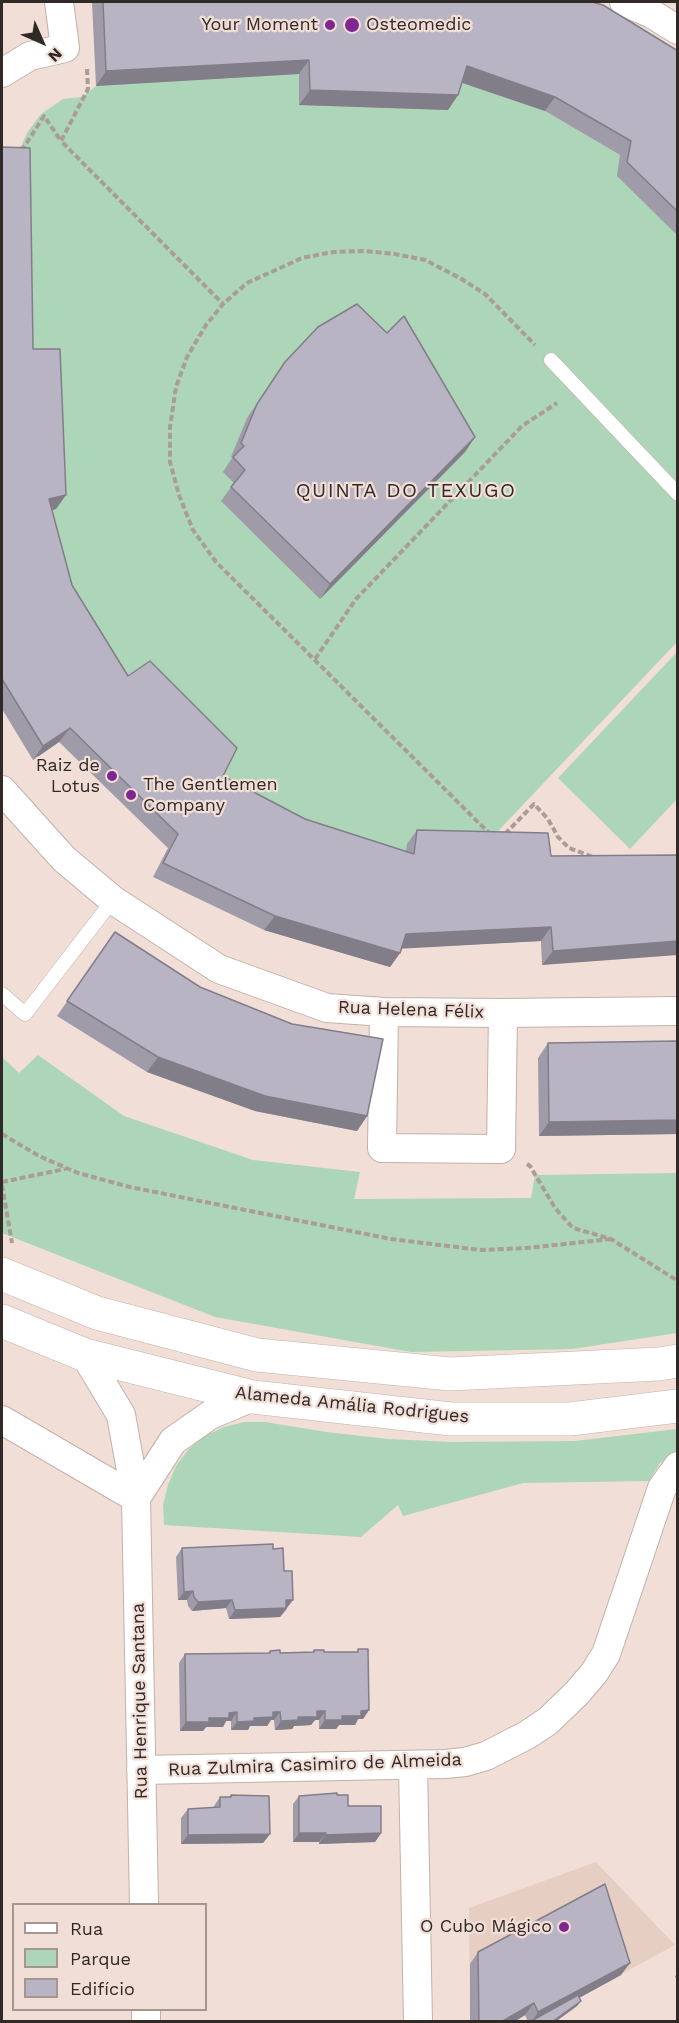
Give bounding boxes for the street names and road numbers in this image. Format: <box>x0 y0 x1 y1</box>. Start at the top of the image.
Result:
street label: Rua Helena Félix <box>338 997 484 1023</box>
street label: Alameda Amália Rodrigues <box>234 1382 470 1428</box>
street label: Rua Henrique Santana <box>127 1603 153 1799</box>
street label: Rua Zulmira Casimiro de Almeida <box>168 1749 462 1781</box>

